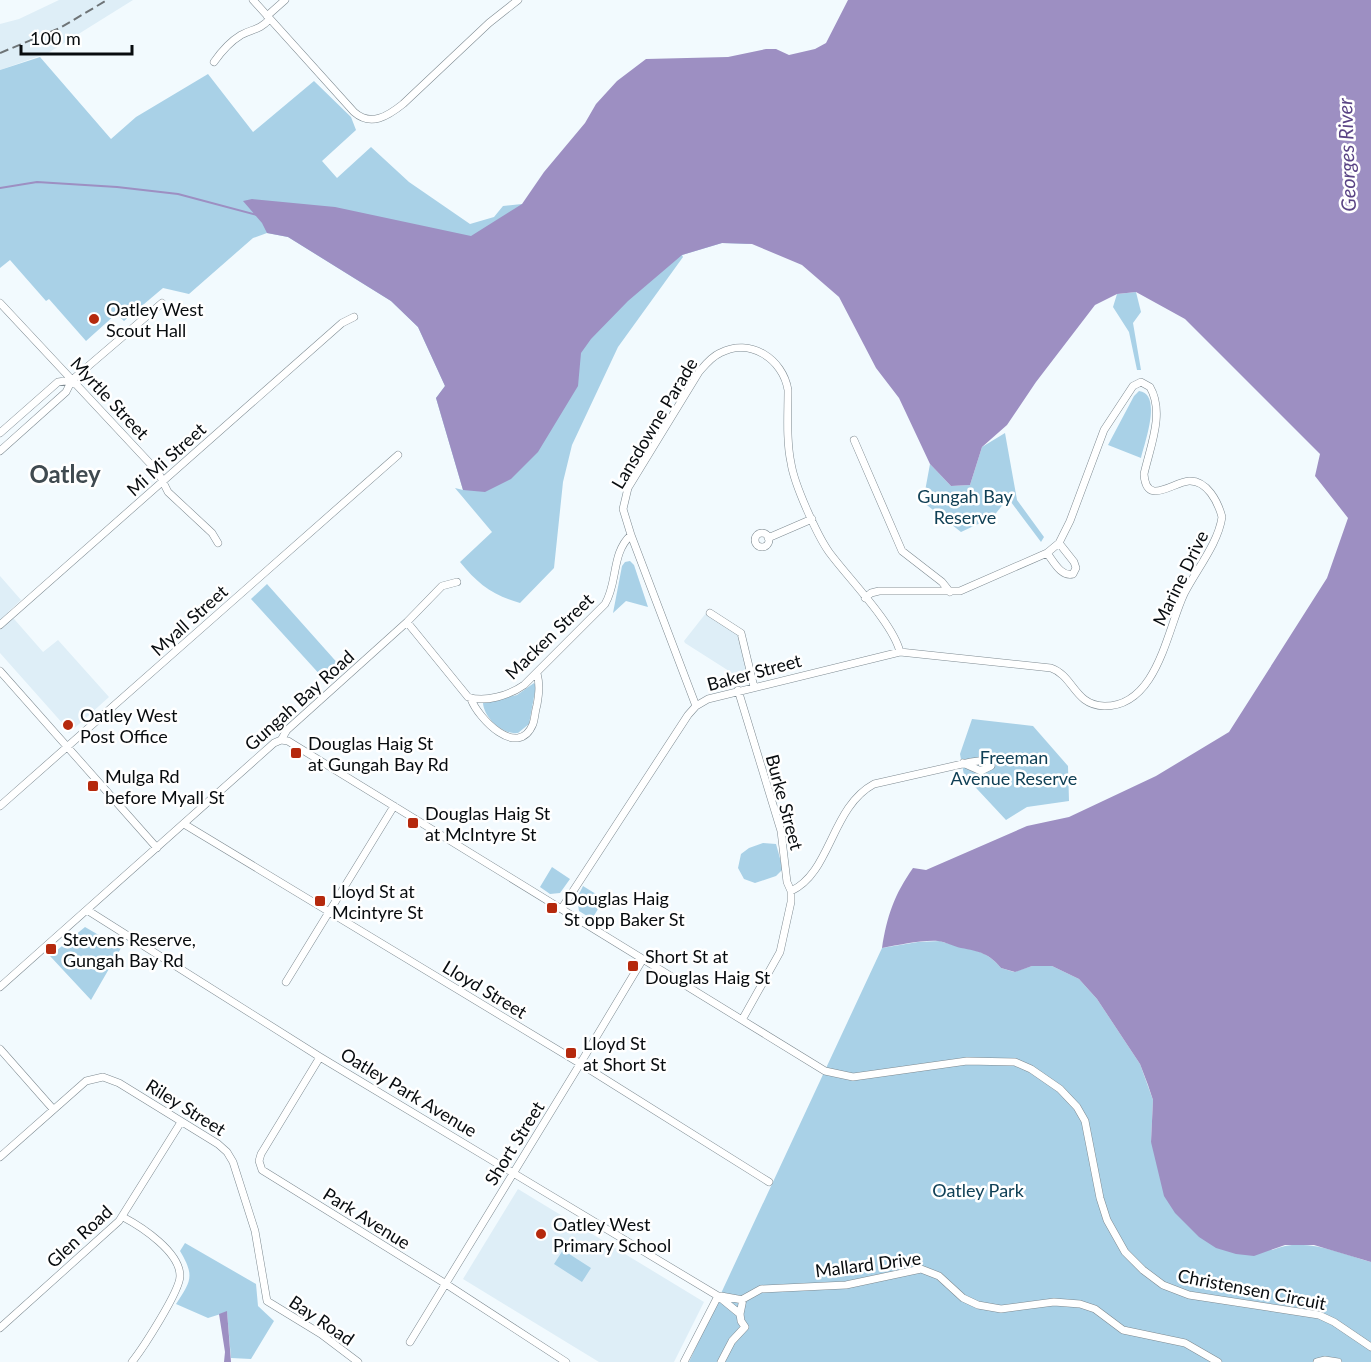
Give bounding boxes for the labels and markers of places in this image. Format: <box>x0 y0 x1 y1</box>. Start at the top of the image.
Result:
place label: Oatley West Scout Hall <box>106 298 204 341</box>
marker: Oatley West Scout Hall <box>87 312 101 326</box>
place label: Oatley West Post Office <box>80 704 178 747</box>
marker: Oatley West Post Office <box>61 718 75 732</box>
place label: Douglas Haig St at Gungah Bay Rd <box>308 732 448 775</box>
marker: Douglas Haig St at Gungah Bay Rd <box>289 746 303 760</box>
place label: Mulga Rd before Myall St <box>105 765 225 808</box>
marker: Mulga Rd before Myall St <box>86 779 100 793</box>
place label: Douglas Haig St at McIntyre St <box>425 802 551 845</box>
marker: Douglas Haig St at McIntyre St <box>406 816 420 830</box>
place label: Lloyd St at Mcintyre St <box>332 880 424 923</box>
place label: Douglas Haig St opp Baker St <box>564 887 685 930</box>
marker: Lloyd St at Mcintyre St <box>313 894 327 908</box>
marker: Douglas Haig St opp Baker St <box>545 901 559 915</box>
place label: Stevens Reserve, Gungah Bay Rd <box>63 928 196 971</box>
marker: Stevens Reserve, Gungah Bay Rd <box>44 942 58 956</box>
place label: Short St at Douglas Haig St <box>645 945 771 988</box>
marker: Short St at Douglas Haig St <box>626 959 640 973</box>
place label: Lloyd St at Short St <box>583 1032 667 1075</box>
marker: Lloyd St at Short St <box>564 1046 578 1060</box>
place label: Oatley West Primary School <box>553 1213 671 1256</box>
marker: Oatley West Primary School <box>534 1227 548 1241</box>

